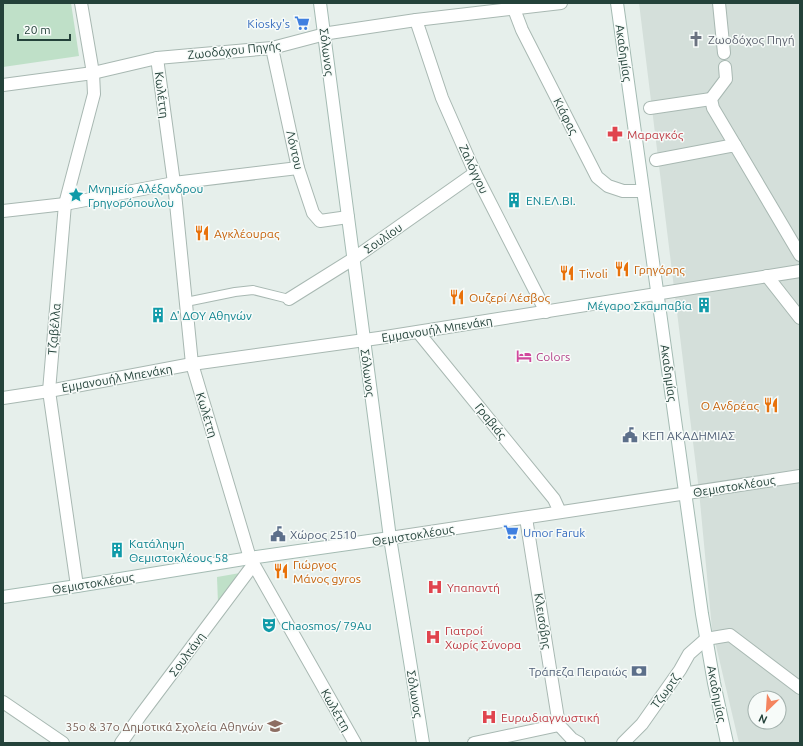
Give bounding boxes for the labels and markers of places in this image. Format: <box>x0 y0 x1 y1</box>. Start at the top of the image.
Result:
supermarket icon: Kiosky's <box>293 14 311 32</box>
place label: Kiosky's <box>247 17 290 30</box>
church icon: Ζωοδόχος Πηγή <box>687 30 705 48</box>
place label: Ζωοδόχος Πηγή <box>708 33 795 47</box>
pharmacy icon: Μαραγκός <box>606 125 624 143</box>
place label: Μαραγκός <box>627 128 684 142</box>
place label: Μνημείο Αλέξανδρου Γρηγορόπουλου <box>88 182 203 209</box>
place icon: Μνημείο Αλέξανδρου Γρηγορόπουλου <box>67 186 85 204</box>
building icon: ΕΝ.ΕΛ.ΒΙ. <box>505 191 523 209</box>
place label: ΕΝ.ΕΛ.ΒΙ. <box>526 194 576 207</box>
restaurant icon: Αγκλέουρας <box>193 224 211 242</box>
place label: Αγκλέουρας <box>214 227 280 241</box>
restaurant icon: Γρηγόρης <box>613 260 631 278</box>
place label: Γρηγόρης <box>634 263 685 277</box>
restaurant icon: Tivoli <box>558 264 576 282</box>
place label: Tivoli <box>579 267 608 280</box>
restaurant icon: Ουζερί Λέσβος <box>448 288 466 306</box>
place label: Ουζερί Λέσβος <box>469 291 550 305</box>
building icon: Μέγαρο Σκαμπαβία <box>695 296 713 314</box>
place label: Μέγαρο Σκαμπαβία <box>587 299 692 312</box>
building icon: Δ' ΔΟΥ Αθηνών <box>149 306 167 324</box>
place label: Δ' ΔΟΥ Αθηνών <box>170 309 252 322</box>
hotel icon: Colors <box>515 347 533 365</box>
place label: Colors <box>536 350 570 363</box>
restaurant icon: Ο Ανδρέας <box>762 396 780 414</box>
place label: Ο Ανδρέας <box>701 399 760 413</box>
public building icon: ΚΕΠ ΑΚΑΔΗΜΙΑΣ <box>621 426 639 444</box>
place label: ΚΕΠ ΑΚΑΔΗΜΙΑΣ <box>642 429 735 442</box>
supermarket icon: Umor Faruk <box>502 523 520 541</box>
public building icon: Χώρος 2510 <box>269 525 287 543</box>
place label: Umor Faruk <box>523 526 585 539</box>
place label: Χώρος 2510 <box>290 528 357 542</box>
place label: Κατάληψη Θεμιστοκλέους 58 <box>129 537 228 565</box>
building icon: Κατάληψη Θεμιστοκλέους 58 <box>108 541 126 559</box>
place label: Γιώργος Μάνος gyros <box>293 558 361 586</box>
restaurant icon: Γιώργος Μάνος gyros <box>272 562 290 580</box>
hospital icon: Υπαπαντή <box>426 578 444 596</box>
place label: Υπαπαντή <box>447 581 500 594</box>
theatre icon: Chaosmos/ 79Au <box>260 616 278 634</box>
place label: Chaosmos/ 79Au <box>281 619 372 632</box>
place label: Γιατροί Χωρίς Σύνορα <box>445 624 521 652</box>
hospital icon: Γιατροί Χωρίς Σύνορα <box>424 628 442 646</box>
bank icon: Τράπεζα Πειραιώς <box>630 662 648 680</box>
place label: Τράπεζα Πειραιώς <box>529 665 628 679</box>
hospital icon: Ευρωδιαγνωστική <box>480 708 498 726</box>
place label: Ευρωδιαγνωστική <box>501 711 600 724</box>
school or university icon: 35ο & 37ο Δημοτικά Σχολεία Αθηνών <box>266 717 284 735</box>
place label: 35ο & 37ο Δημοτικά Σχολεία Αθηνών <box>65 720 263 733</box>

